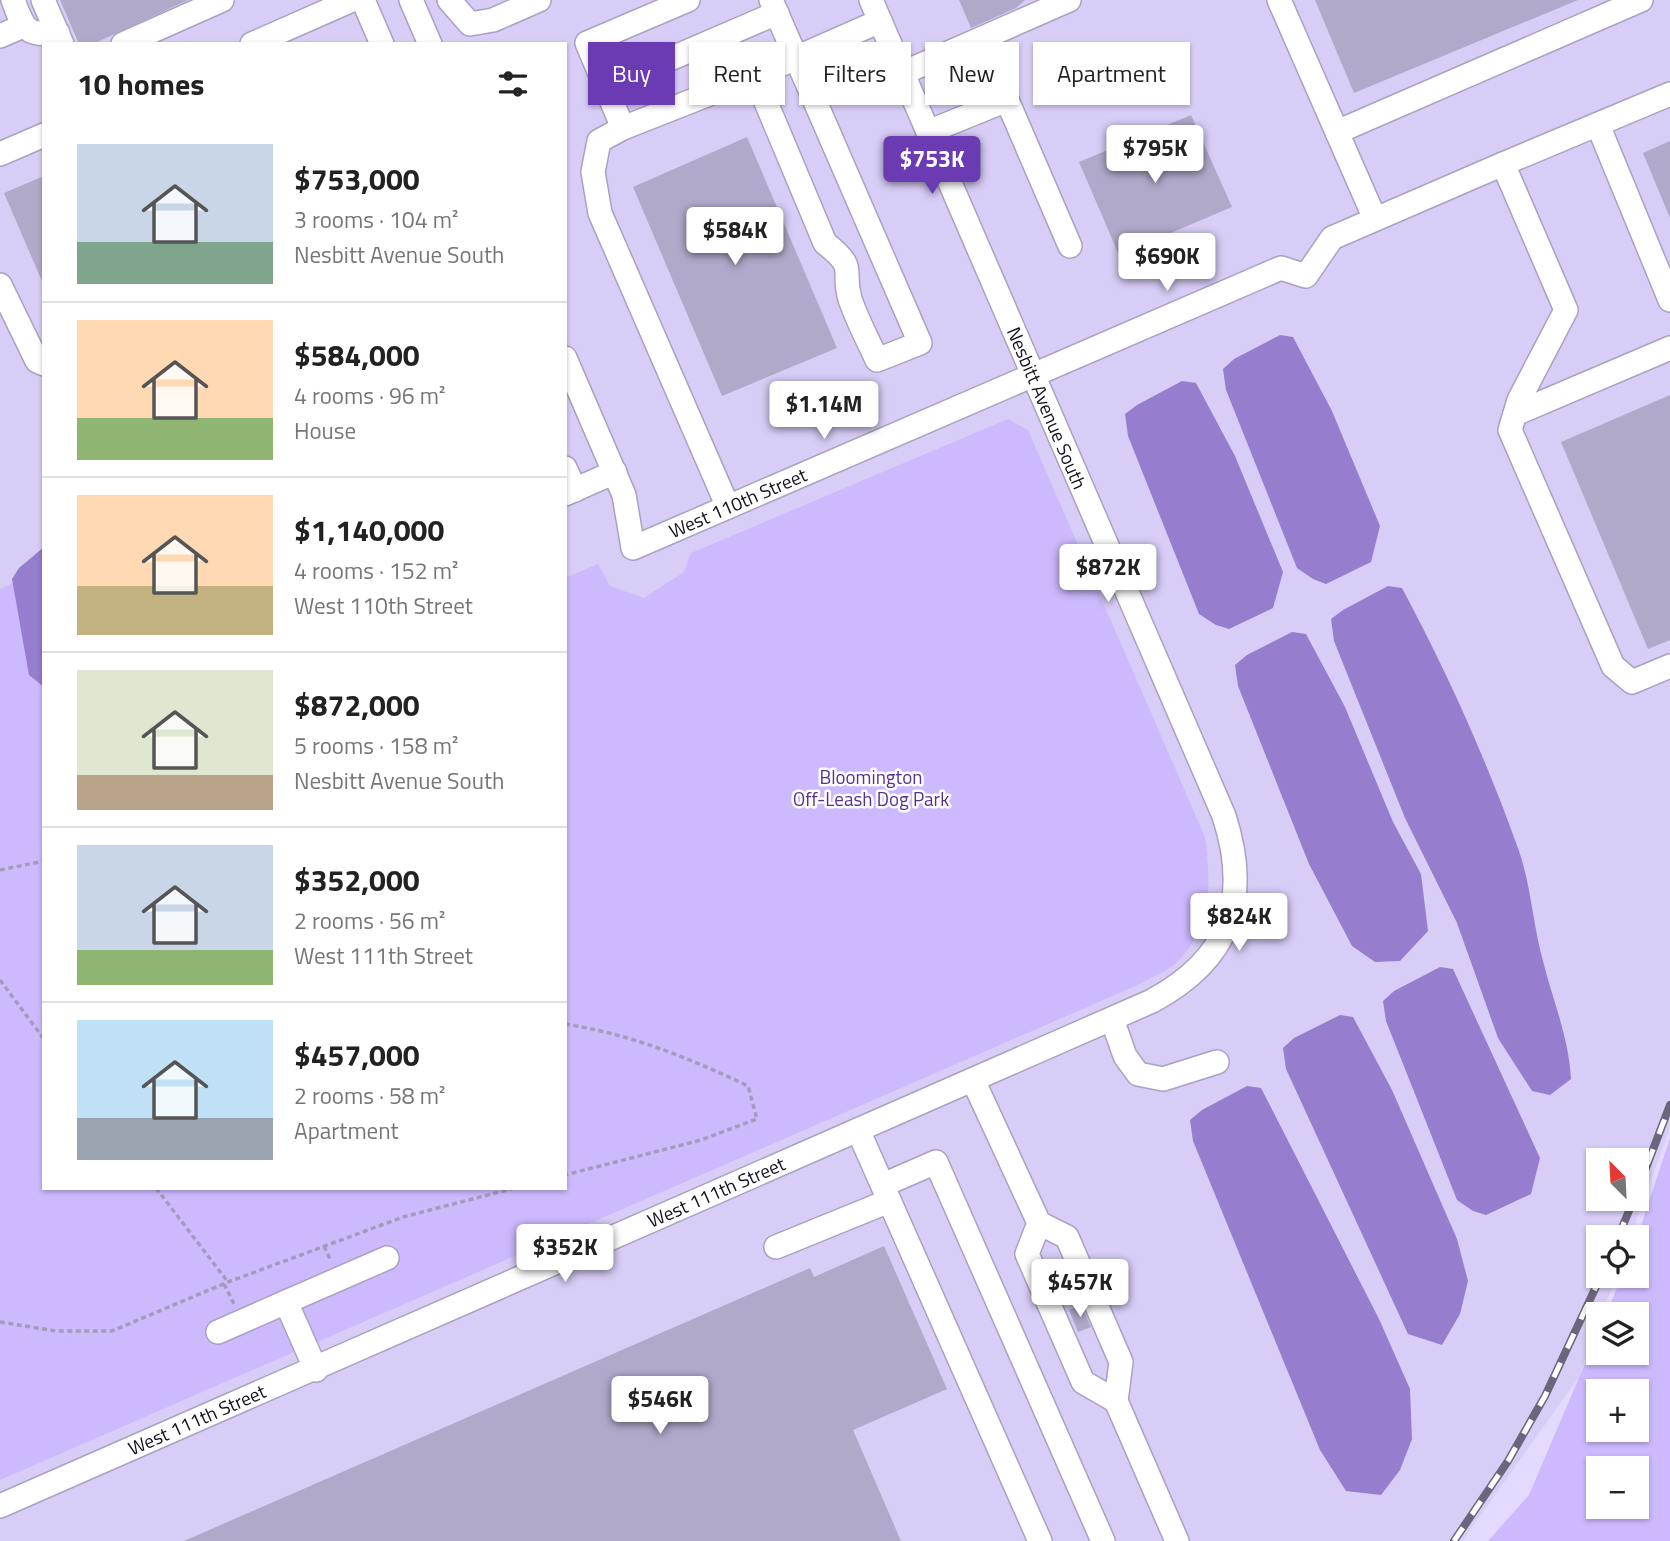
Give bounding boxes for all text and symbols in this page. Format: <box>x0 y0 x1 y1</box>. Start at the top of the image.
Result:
chip: Buy <box>588 42 675 105</box>
chip: Rent <box>689 42 785 105</box>
chip: Filters <box>799 42 911 105</box>
chip: New <box>925 42 1019 105</box>
chip: Apartment <box>1033 42 1190 105</box>
text: 10 homes <box>77 61 204 107</box>
icon: filters <box>494 65 532 103</box>
pin: $795K <box>1106 125 1204 185</box>
text: $795K <box>1122 130 1188 165</box>
pin: $753K <box>883 136 981 196</box>
text: $753K <box>899 141 965 176</box>
text: $753,000 <box>294 156 420 202</box>
icon: home <box>133 172 217 256</box>
text: 3 rooms · 104 m² <box>294 202 458 237</box>
pin: $584K <box>686 208 784 267</box>
text: $584K <box>702 212 768 247</box>
pin: $690K <box>1118 233 1216 293</box>
text: Nesbitt Avenue South <box>294 237 504 272</box>
text: $690K <box>1134 238 1200 273</box>
street label: Nesbitt Avenue South <box>1000 322 1095 493</box>
text: $584,000 <box>294 332 420 378</box>
icon: home <box>133 348 217 432</box>
text: 4 rooms · 96 m² <box>294 378 445 413</box>
pin: $1.14M <box>767 382 881 441</box>
text: $1.14M <box>785 386 863 421</box>
text: House <box>294 413 356 448</box>
street label: West 110th Street <box>664 460 811 545</box>
text: $1,140,000 <box>294 507 444 553</box>
icon: home <box>133 523 217 607</box>
pin: $872K <box>1059 544 1157 604</box>
text: $872K <box>1075 549 1141 584</box>
text: 4 rooms · 152 m² <box>294 553 458 588</box>
text: West 110th Street <box>294 588 473 623</box>
text: $872,000 <box>294 682 420 728</box>
icon: home <box>133 698 217 782</box>
text: 5 rooms · 158 m² <box>294 728 458 763</box>
park label: Bloomington Off-Leash Dog Park <box>793 762 949 813</box>
text: Nesbitt Avenue South <box>294 763 504 798</box>
text: $352,000 <box>294 857 420 903</box>
icon: home <box>133 873 217 957</box>
pin: $824K <box>1190 894 1288 953</box>
text: $824K <box>1206 898 1272 933</box>
text: 2 rooms · 56 m² <box>294 903 445 938</box>
text: West 111th Street <box>294 938 473 973</box>
text: $457,000 <box>294 1032 420 1078</box>
icon: home <box>133 1048 217 1132</box>
text: 2 rooms · 58 m² <box>294 1078 445 1113</box>
text: Apartment <box>294 1113 399 1148</box>
street label: West 111th Street <box>643 1148 790 1235</box>
north arrow <box>1586 1148 1648 1211</box>
map controls <box>1586 1148 1649 1519</box>
pin: $352K <box>516 1224 614 1284</box>
button: locate <box>1586 1225 1649 1288</box>
text: $352K <box>532 1229 598 1264</box>
pin: $457K <box>1031 1260 1129 1319</box>
text: $457K <box>1047 1264 1113 1299</box>
button: layers <box>1586 1302 1649 1365</box>
street label: West 111th Street <box>123 1376 271 1462</box>
pin: $546K <box>611 1376 709 1436</box>
button: + <box>1586 1379 1649 1442</box>
text: $546K <box>627 1381 693 1416</box>
button: − <box>1586 1456 1649 1519</box>

